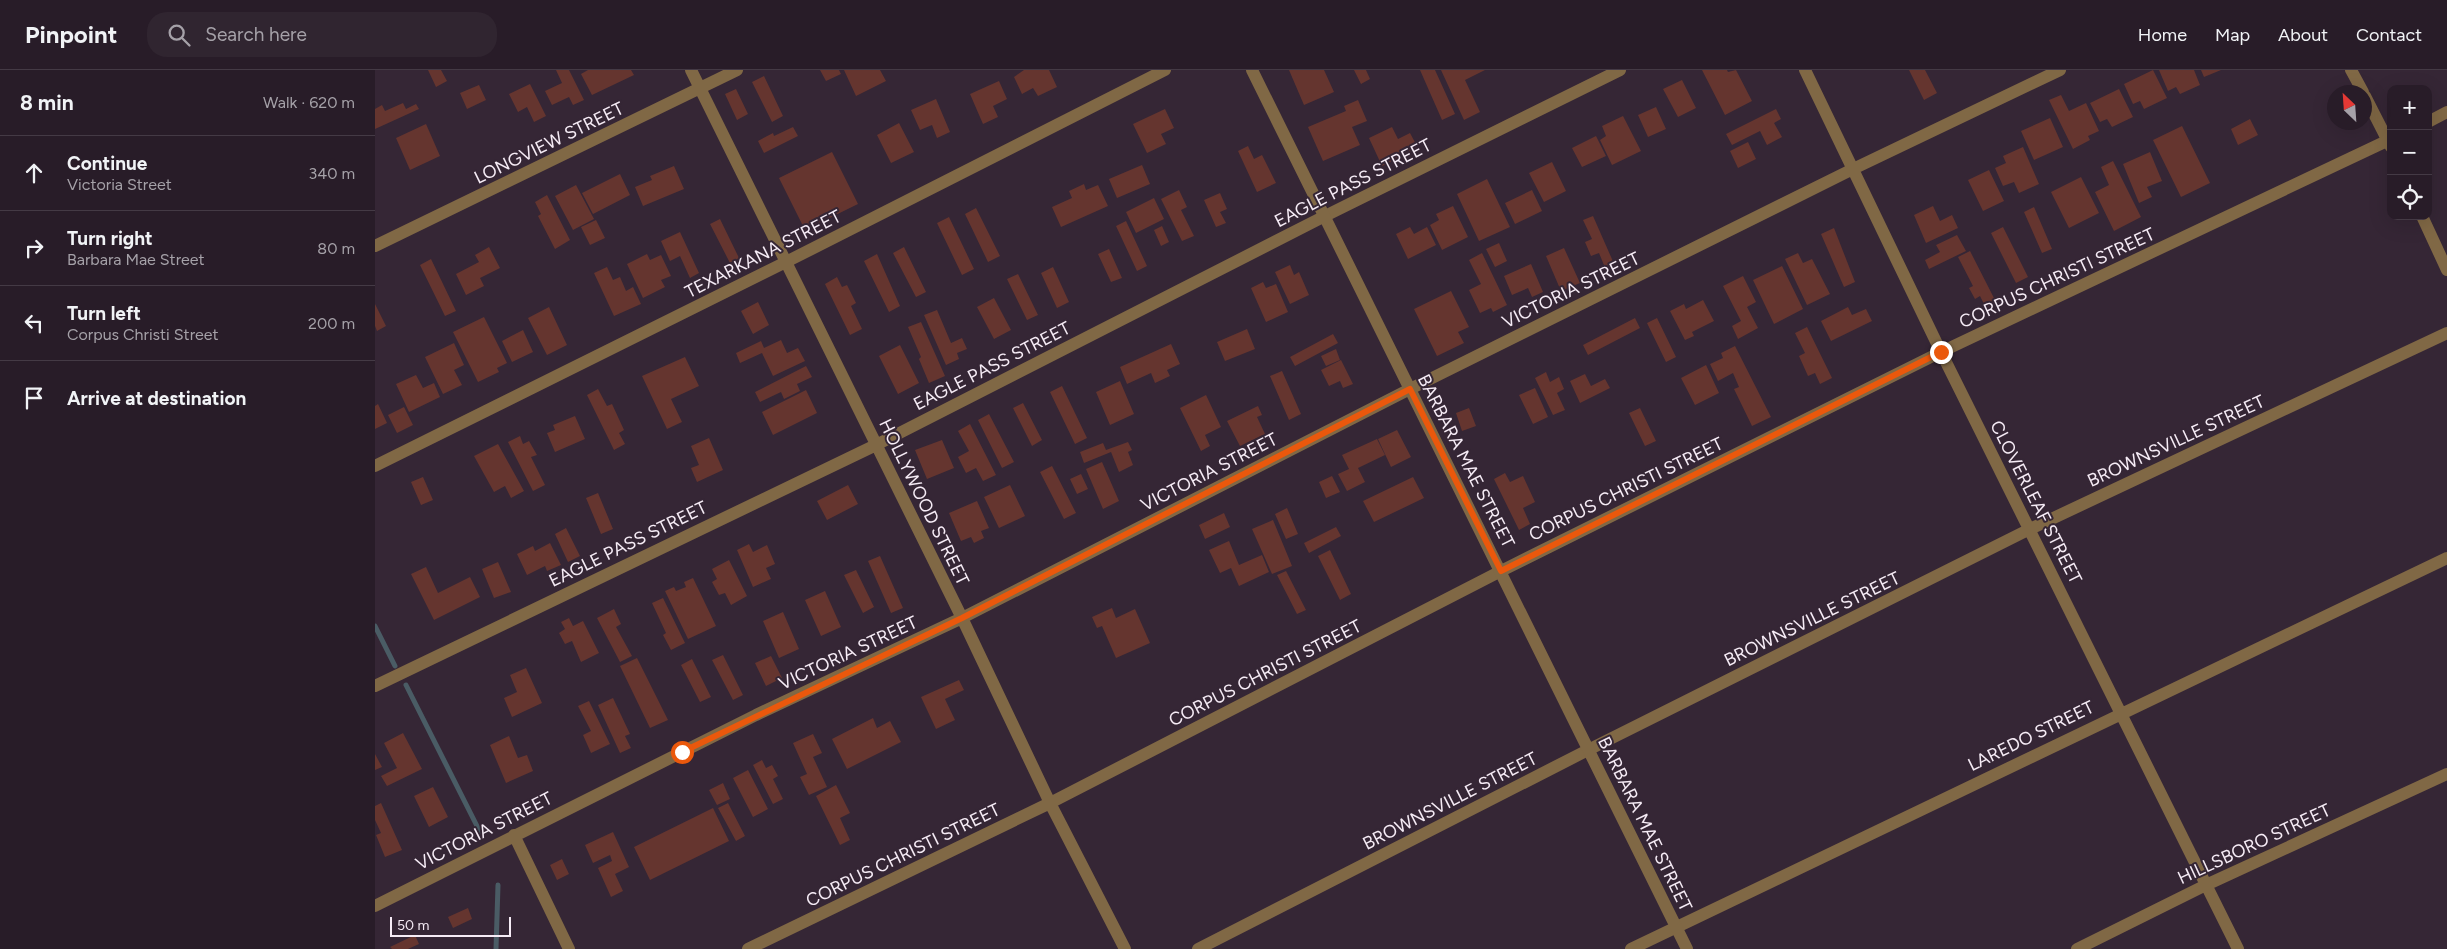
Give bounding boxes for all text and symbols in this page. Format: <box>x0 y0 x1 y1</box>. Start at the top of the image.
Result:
search box <box>147 12 497 57</box>
text: Pinpoint <box>25 20 117 49</box>
icon: search <box>165 21 193 49</box>
text: Search here <box>205 23 307 46</box>
text: Home <box>2138 24 2187 46</box>
text: Map <box>2215 24 2250 46</box>
text: About <box>2278 24 2328 46</box>
text: Contact <box>2356 24 2422 46</box>
north arrow <box>2327 85 2372 130</box>
map controls <box>2387 85 2432 220</box>
button: + <box>2387 85 2432 130</box>
text: 8 min <box>20 90 74 115</box>
text: Walk · 620 m <box>263 93 355 112</box>
street label: LONGVIEW STREET <box>471 97 628 189</box>
button: − <box>2387 130 2432 175</box>
street label: EAGLE PASS STREET <box>1271 134 1435 232</box>
text: Continue <box>67 152 147 175</box>
icon: ahead <box>20 159 48 187</box>
text: 340 m <box>309 164 355 183</box>
text: Victoria Street <box>67 175 172 194</box>
button: locate <box>2387 175 2432 220</box>
street label: TEXARKANA STREET <box>681 205 845 303</box>
street label: CORPUS CHRISTI STREET <box>1956 223 2158 333</box>
text: Turn right <box>67 227 153 250</box>
icon: right <box>20 234 48 262</box>
text: 80 m <box>317 239 355 258</box>
street label: VICTORIA STREET <box>1499 247 1644 333</box>
text: Barbara Mae Street <box>67 250 205 269</box>
text: Turn left <box>67 302 141 325</box>
icon: left <box>20 309 48 337</box>
text: 200 m <box>308 314 355 333</box>
street label: EAGLE PASS STREET <box>910 317 1074 415</box>
text: Corpus Christi Street <box>67 325 219 344</box>
route end <box>1930 341 1953 364</box>
street label: BARBARA MAE STREET <box>1413 371 1519 551</box>
icon: arrive <box>20 384 48 412</box>
text: Arrive at destination <box>67 387 246 410</box>
street label: BROWNSVILLE STREET <box>2084 390 2268 492</box>
street label: HOLLYWOOD STREET <box>874 415 974 589</box>
street label: CLOVERLEAF STREET <box>1985 417 2087 587</box>
street label: VICTORIA STREET <box>1137 428 1281 516</box>
street label: CORPUS CHRISTI STREET <box>1525 432 1727 546</box>
street label: EAGLE PASS STREET <box>545 496 711 592</box>
street label: BROWNSVILLE STREET <box>1720 567 1904 671</box>
street label: VICTORIA STREET <box>775 611 921 695</box>
street label: CORPUS CHRISTI STREET <box>1165 615 1365 731</box>
street label: LAREDO STREET <box>1964 696 2098 776</box>
street label: BARBARA MAE STREET <box>1593 733 1697 915</box>
route start <box>671 741 694 764</box>
street label: BROWNSVILLE STREET <box>1359 747 1541 855</box>
street label: VICTORIA STREET <box>412 787 556 875</box>
street label: CORPUS CHRISTI STREET <box>802 798 1004 912</box>
street label: HILLSBORO STREET <box>2174 799 2334 889</box>
scale bar <box>390 914 511 937</box>
text: 50 m <box>397 917 429 934</box>

